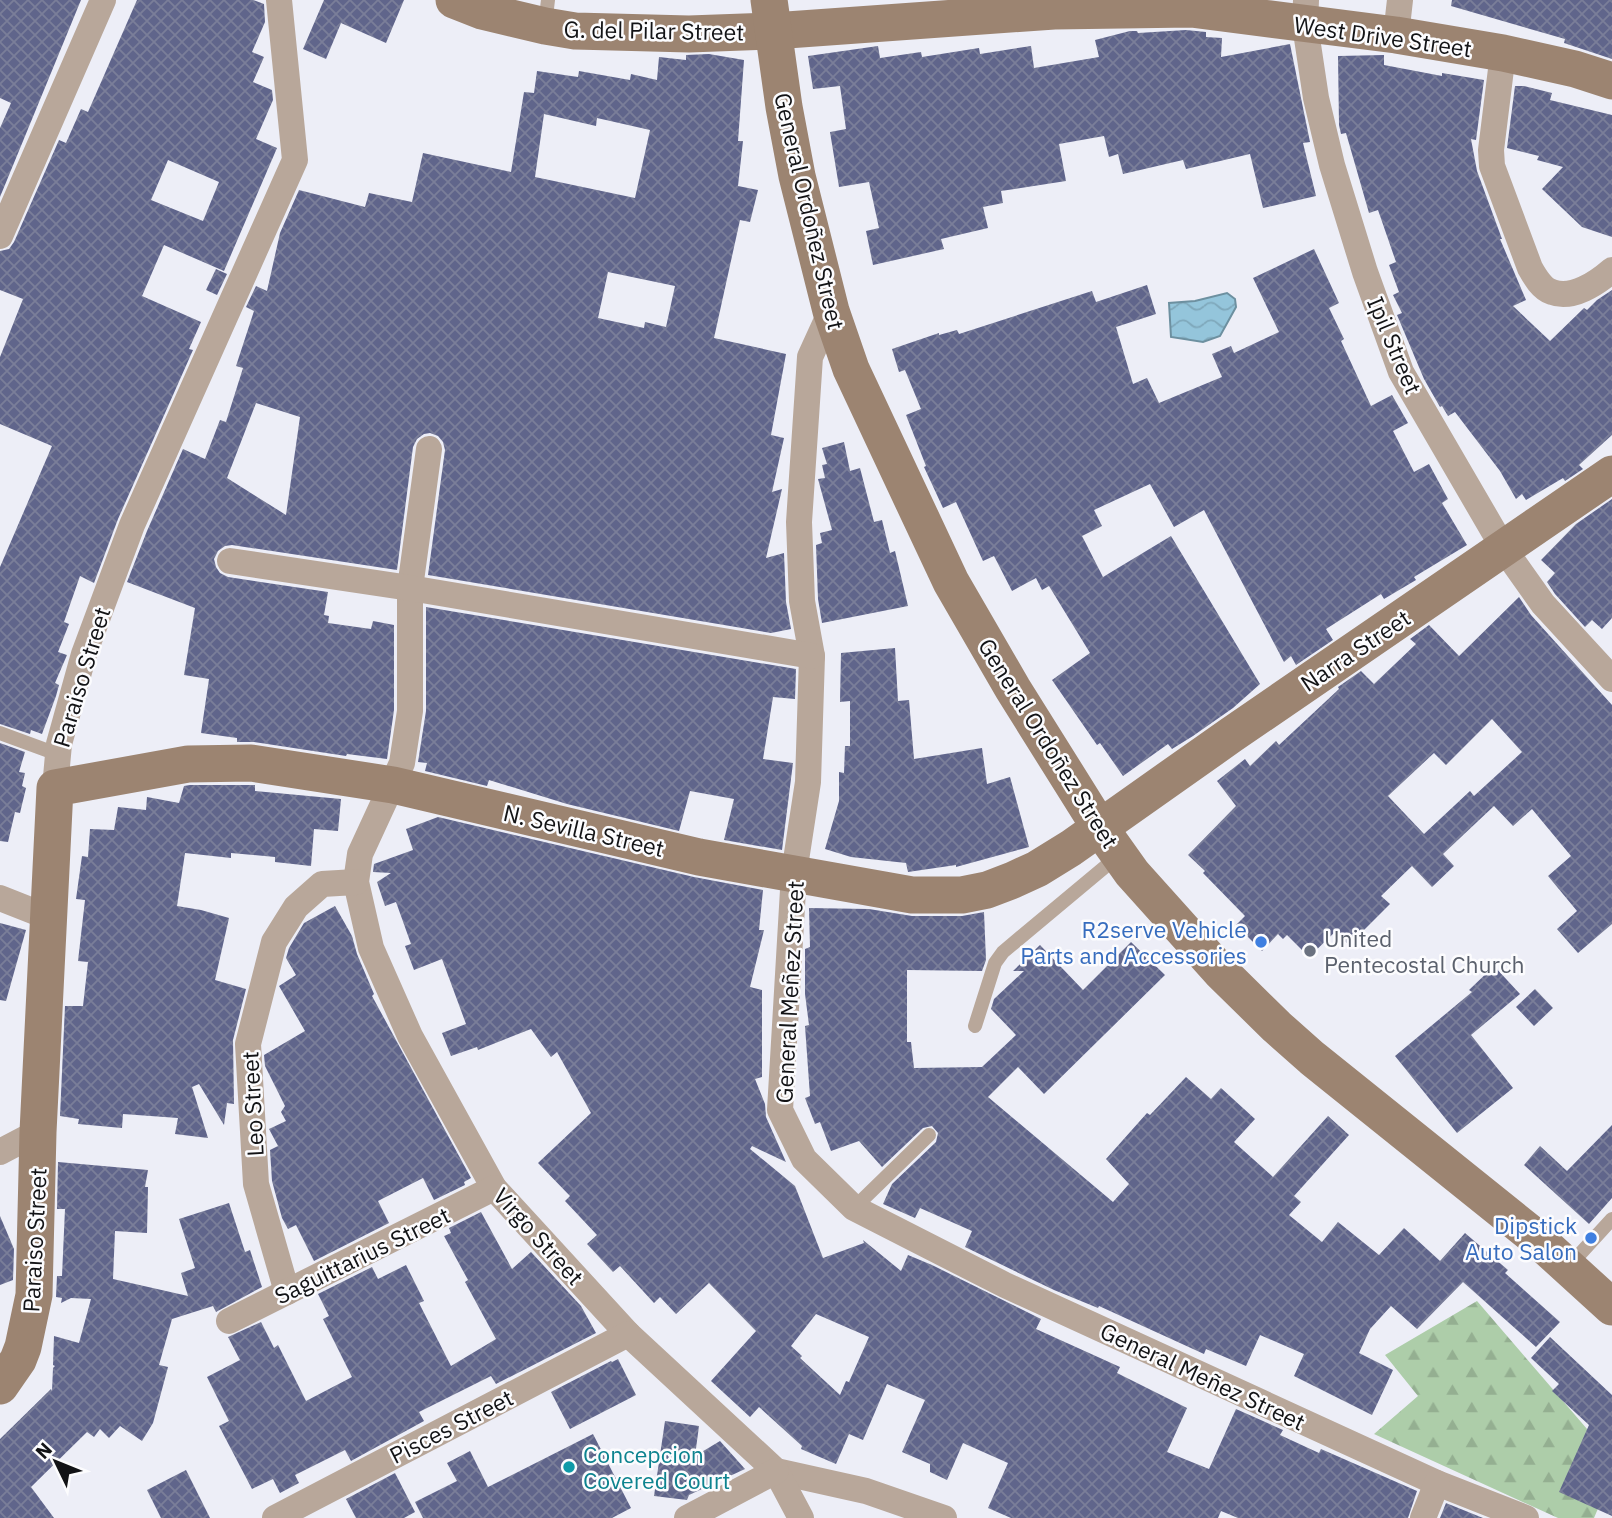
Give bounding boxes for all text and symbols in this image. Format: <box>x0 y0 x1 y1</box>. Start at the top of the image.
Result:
street label: West Drive Street <box>1292 9 1474 63</box>
street label: G. del Pilar Street <box>563 13 745 47</box>
street label: General Ordoñez Street <box>768 90 852 332</box>
street label: Ipil Street <box>1361 292 1429 398</box>
street label: Narra Street <box>1294 602 1416 698</box>
street label: Paraiso Street <box>45 603 117 751</box>
street label: General Ordoñez Street <box>972 632 1126 854</box>
street label: N. Sevilla Street <box>501 797 667 863</box>
street label: General Meñez Street <box>768 880 810 1104</box>
place label: R2serve Vehicle Parts and Accessories <box>1020 914 1247 970</box>
place label: United Pentecostal Church <box>1324 923 1525 979</box>
marker: R2serve Vehicle Parts and Accessories <box>1253 934 1269 950</box>
marker: United Pentecostal Church <box>1302 943 1318 959</box>
street label: Leo Street <box>234 1051 270 1157</box>
street label: Paraiso Street <box>15 1167 53 1313</box>
street label: Virgo Street <box>487 1181 591 1291</box>
street label: Saguittarius Street <box>269 1199 455 1311</box>
place label: Dipstick Auto Salon <box>1465 1210 1577 1266</box>
marker: Dipstick Auto Salon <box>1583 1230 1599 1246</box>
street label: General Meñez Street <box>1096 1315 1310 1437</box>
street label: Pisces Street <box>384 1382 518 1470</box>
north arrow <box>21 1427 91 1497</box>
text: N <box>30 1437 57 1464</box>
place label: Concepcion Covered Court <box>583 1439 730 1495</box>
marker: Concepcion Covered Court <box>561 1459 577 1475</box>

